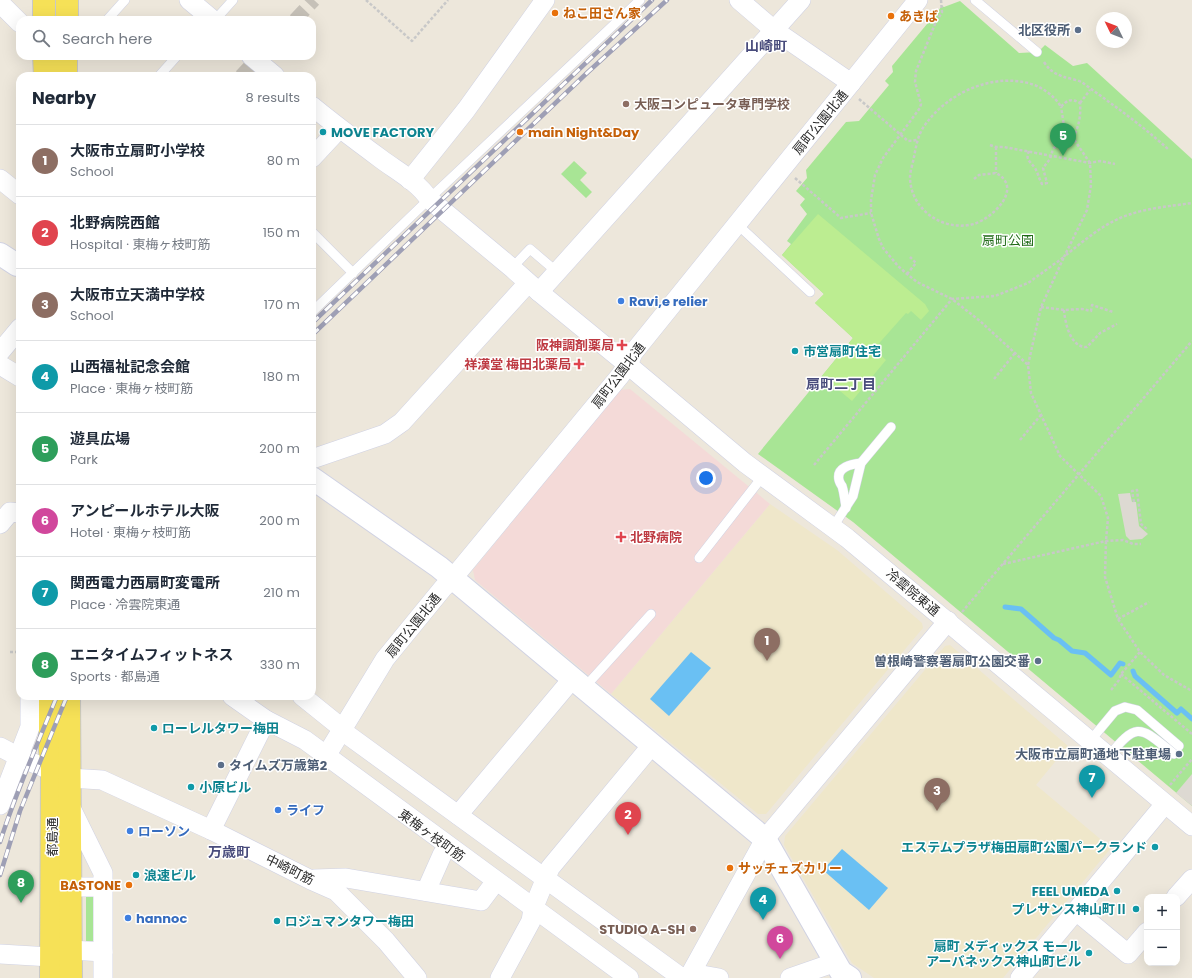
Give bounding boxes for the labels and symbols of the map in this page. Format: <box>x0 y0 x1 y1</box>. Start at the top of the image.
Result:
place label: ねこ田さん家 <box>563 4 641 23</box>
place label: あきば <box>899 7 938 26</box>
marker: ねこ田さん家 <box>550 8 560 18</box>
marker: あきば <box>886 11 896 21</box>
north arrow <box>1096 12 1132 48</box>
place label: 北区役所 <box>1018 21 1070 40</box>
marker: 北区役所 <box>1073 25 1083 35</box>
district label: 山崎町 <box>745 36 787 56</box>
street label: 扇町公園北通 <box>788 86 852 159</box>
place label: 大阪コンピュータ専門学校 <box>634 95 790 114</box>
marker: 大阪コンピュータ専門学校 <box>621 99 631 109</box>
place label: MOVE FACTORY <box>331 123 434 142</box>
place label: main Night&Day <box>528 123 640 142</box>
pin: 5 <box>1050 123 1076 156</box>
marker: MOVE FACTORY <box>318 127 328 137</box>
marker: main Night&Day <box>515 127 525 137</box>
park label: 扇町公園 <box>982 231 1034 250</box>
place label: Ravi,e relier <box>629 292 708 311</box>
marker: Ravi,e relier <box>616 296 626 306</box>
place label: 阪神調剤薬局 <box>536 336 614 355</box>
street label: 扇町公園北通 <box>587 338 649 412</box>
marker: 阪神調剤薬局 <box>617 340 627 350</box>
place label: 市営扇町住宅 <box>803 342 881 361</box>
marker: 市営扇町住宅 <box>790 346 800 356</box>
place label: 祥漢堂 梅田北薬局 <box>464 355 571 374</box>
marker: 祥漢堂 梅田北薬局 <box>574 359 584 369</box>
district label: 扇町二丁目 <box>806 374 876 394</box>
your location <box>696 468 716 488</box>
place label: 北野病院 <box>630 528 682 547</box>
marker: 北野病院 <box>615 531 627 543</box>
street label: 冷雲院東通 <box>882 564 944 621</box>
street label: 扇町公園北通 <box>381 589 445 662</box>
pin: 1 <box>754 628 780 661</box>
place label: 曽根崎警察署扇町公園交番 <box>874 652 1030 671</box>
marker: 曽根崎警察署扇町公園交番 <box>1033 656 1043 666</box>
place label: ローレルタワー梅田 <box>162 719 279 738</box>
marker: ローレルタワー梅田 <box>149 723 159 733</box>
place label: 大阪市立扇町通地下駐車場 <box>1015 745 1171 764</box>
marker: 大阪市立扇町通地下駐車場 <box>1174 749 1184 759</box>
place label: タイムズ万歳第2 <box>229 756 328 775</box>
marker: タイムズ万歳第2 <box>216 760 226 770</box>
pin: 7 <box>1079 765 1105 798</box>
place label: 小原ビル <box>199 778 251 797</box>
pin: 3 <box>924 778 950 811</box>
marker: 小原ビル <box>186 782 196 792</box>
place label: ライフ <box>286 801 325 820</box>
pin: 2 <box>615 802 641 835</box>
marker: ライフ <box>273 805 283 815</box>
street label: 東梅ヶ枝町筋 <box>395 805 469 866</box>
street label: 都島通 <box>43 817 62 857</box>
place label: ローソン <box>138 822 190 841</box>
marker: ローソン <box>125 826 135 836</box>
place label: エステムプラザ梅田扇町公園パークランド <box>901 838 1147 857</box>
district label: 万歳町 <box>208 842 250 862</box>
marker: エステムプラザ梅田扇町公園パークランド <box>1150 842 1160 852</box>
street label: 中崎町筋 <box>262 850 317 889</box>
place label: サッチェズカリー <box>738 859 842 878</box>
marker: サッチェズカリー <box>725 863 735 873</box>
place label: 浪速ビル <box>144 866 196 885</box>
pin: 8 <box>8 870 34 903</box>
marker: 浪速ビル <box>131 870 141 880</box>
place label: BASTONE <box>60 876 121 895</box>
marker: BASTONE <box>124 880 134 890</box>
place label: FEEL UMEDA <box>1032 882 1109 901</box>
marker: FEEL UMEDA <box>1112 886 1122 896</box>
pin: 4 <box>750 887 776 920</box>
place label: プレサンス神山町Ⅱ <box>1011 900 1128 919</box>
marker: プレサンス神山町Ⅱ <box>1131 904 1141 914</box>
place label: hannoc <box>136 909 187 928</box>
place label: ロジュマンタワー梅田 <box>285 912 414 931</box>
marker: hannoc <box>123 913 133 923</box>
marker: ロジュマンタワー梅田 <box>272 916 282 926</box>
place label: STUDIO A-SH <box>599 920 685 939</box>
marker: STUDIO A-SH <box>688 924 698 934</box>
pin: 6 <box>767 926 793 959</box>
place label: 扇町 メディックス モール アーバネックス神山町ビル <box>926 937 1081 971</box>
marker: 扇町 メディックス モール アーバネックス神山町ビル <box>1084 948 1094 958</box>

